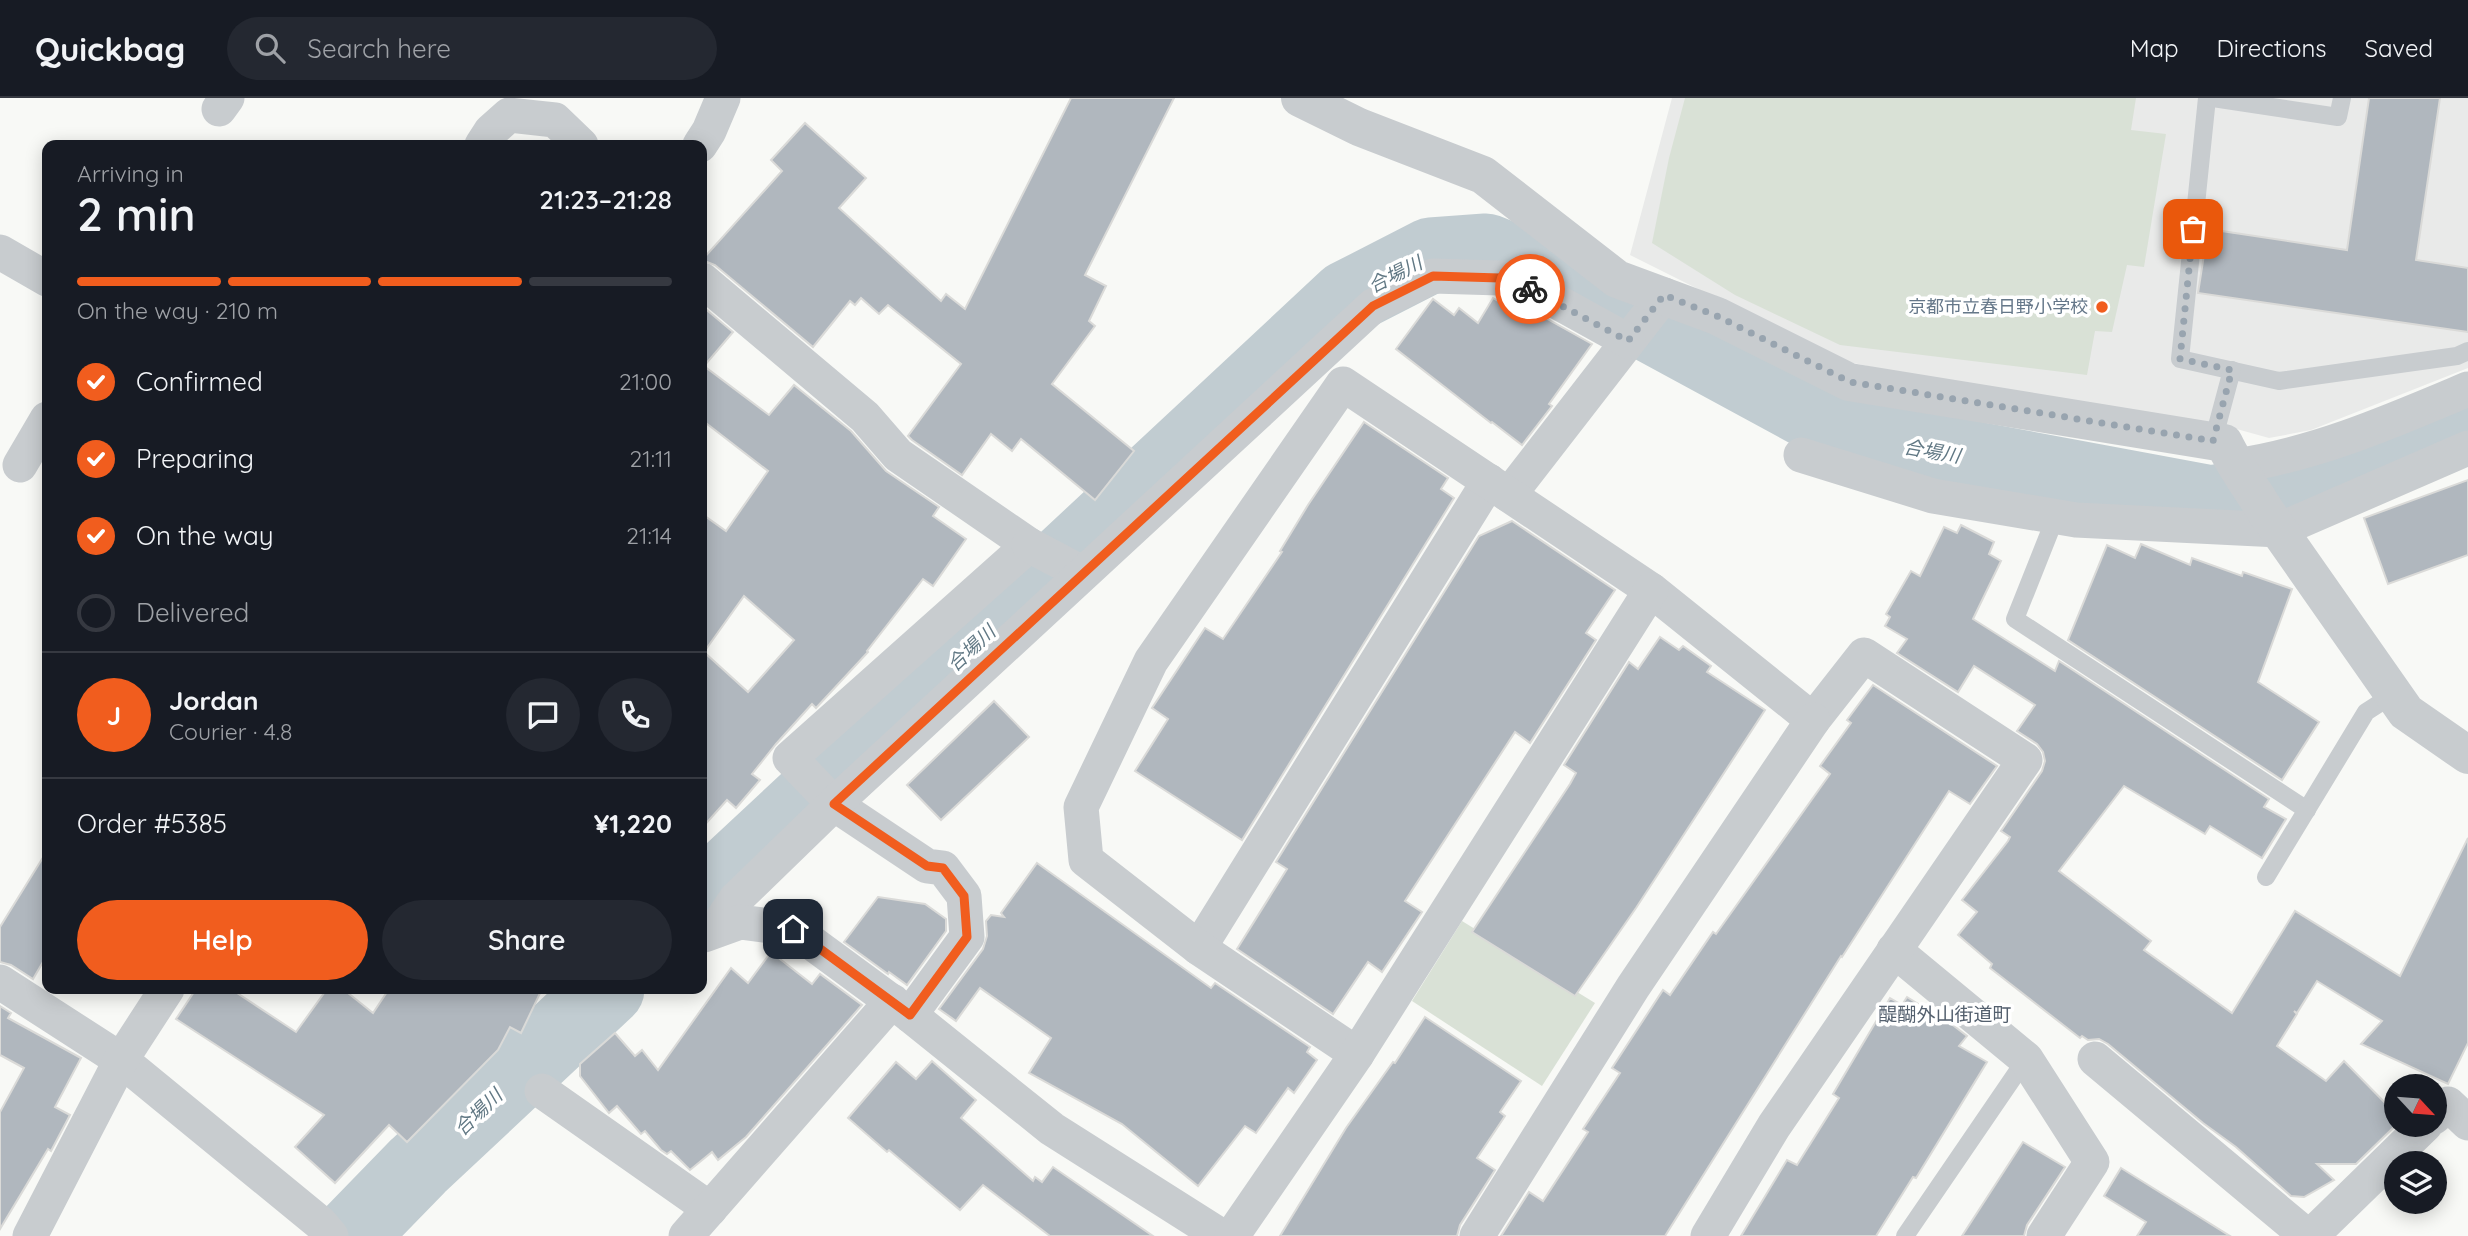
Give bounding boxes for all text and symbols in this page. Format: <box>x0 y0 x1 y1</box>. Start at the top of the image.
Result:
search box <box>227 17 717 80</box>
text: Quickbag <box>35 28 185 69</box>
icon: search <box>251 29 289 67</box>
text: Search here <box>307 32 451 65</box>
text: Map <box>2130 33 2179 63</box>
text: Directions <box>2217 33 2327 63</box>
text: Saved <box>2365 33 2433 63</box>
text: Arriving in <box>77 159 184 188</box>
text: 21:23–21:28 <box>539 183 672 216</box>
text: 2 min <box>77 185 196 243</box>
pin <box>2163 199 2223 259</box>
icon: bag <box>2174 210 2212 248</box>
water label: 合場川 <box>1364 249 1428 298</box>
courier <box>1495 254 1565 324</box>
icon: bike <box>1511 270 1549 308</box>
place label: 京都市立春日野小学校 <box>1908 295 2088 318</box>
text: On the way · 210 m <box>77 296 278 325</box>
marker: 京都市立春日野小学校 <box>2094 299 2110 315</box>
icon: check <box>77 363 115 401</box>
text: Confirmed <box>136 365 263 398</box>
text: 21:00 <box>619 367 672 396</box>
water label: 合場川 <box>1902 434 1964 468</box>
icon: check <box>77 440 115 478</box>
text: Preparing <box>136 442 254 475</box>
text: 21:11 <box>629 444 672 473</box>
icon: check <box>77 517 115 555</box>
text: On the way <box>136 519 274 552</box>
text: 21:14 <box>626 521 672 550</box>
text: Delivered <box>136 596 249 629</box>
water label: 合場川 <box>942 618 1001 676</box>
button: chat <box>506 678 580 752</box>
button: phone <box>598 678 672 752</box>
text: Jordan <box>169 684 258 717</box>
text: J <box>107 699 121 732</box>
text: Courier · 4.8 <box>169 717 292 746</box>
text: Order #5385 <box>77 807 227 840</box>
text: ¥1,220 <box>594 807 672 840</box>
pin <box>763 899 823 959</box>
button: Help <box>77 900 368 980</box>
button: Share <box>382 900 672 980</box>
icon: home <box>774 910 812 948</box>
district label: 醍醐外山街道町 <box>1878 1002 2012 1026</box>
north arrow <box>2384 1074 2446 1138</box>
map controls <box>2384 1074 2447 1214</box>
water label: 合場川 <box>449 1082 508 1140</box>
button: layers <box>2384 1151 2447 1214</box>

